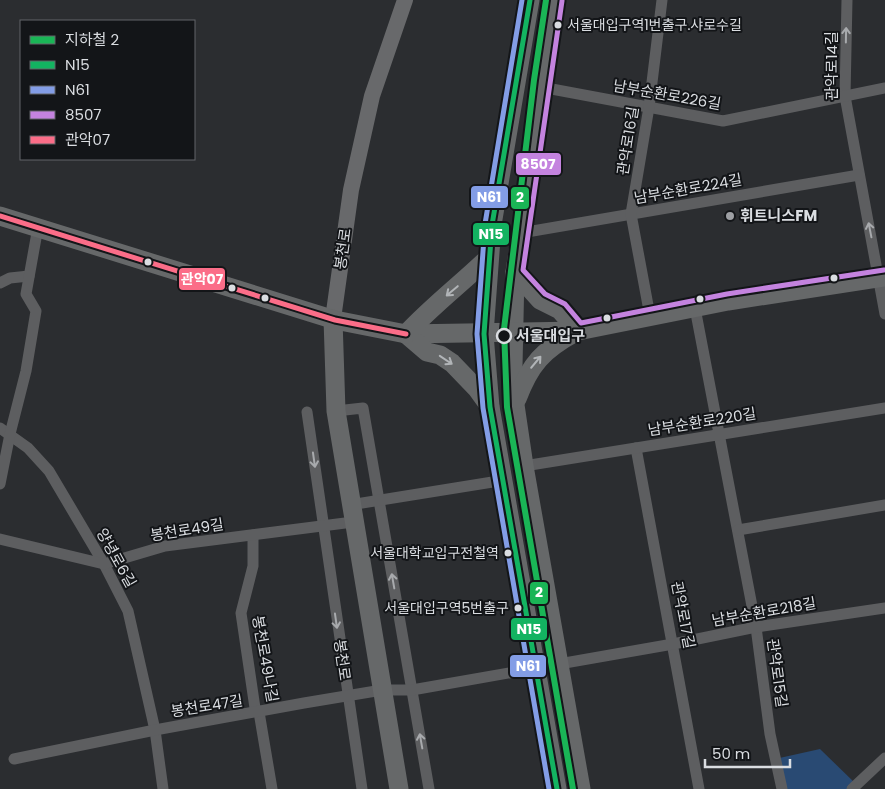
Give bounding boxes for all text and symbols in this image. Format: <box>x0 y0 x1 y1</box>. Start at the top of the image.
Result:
place label: 서울대입구역1번출구.샤로수길 <box>567 15 742 35</box>
legend <box>20 20 195 160</box>
marker: 서울대입구역1번출구.샤로수길 <box>553 20 563 30</box>
one-way arrow <box>842 27 851 43</box>
text: 지하철 2 <box>65 29 119 50</box>
street label: 관악로14길 <box>821 31 842 101</box>
text: N15 <box>65 54 90 75</box>
street label: 남부순환로226길 <box>611 75 723 114</box>
text: N61 <box>65 79 90 100</box>
text: 8507 <box>65 104 102 125</box>
street label: 관악로16길 <box>612 105 643 177</box>
text: 관악07 <box>65 129 110 150</box>
line badge: 8507 <box>515 152 562 176</box>
text: 8507 <box>521 154 556 174</box>
street label: 남부순환로224길 <box>632 169 744 208</box>
line badge: N61 <box>470 185 509 209</box>
line badge: 2 <box>510 186 530 210</box>
text: N61 <box>477 187 501 207</box>
text: 2 <box>516 187 524 207</box>
place label: 휘트니스FM <box>740 205 817 226</box>
marker: 휘트니스FM <box>724 210 736 222</box>
line badge: N15 <box>472 222 510 246</box>
one-way arrow <box>864 222 874 238</box>
text: N15 <box>479 224 503 244</box>
street label: 봉천로 <box>329 227 356 271</box>
unlabelled marker <box>143 257 153 267</box>
line badge: 관악07 <box>178 267 226 291</box>
text: 관악07 <box>181 269 224 289</box>
unlabelled marker <box>829 273 839 283</box>
unlabelled marker <box>227 283 237 293</box>
one-way arrow <box>446 285 459 296</box>
unlabelled marker <box>260 293 270 303</box>
unlabelled marker <box>695 294 705 304</box>
unlabelled marker <box>602 313 612 323</box>
place label: 서울대입구 <box>516 325 585 346</box>
marker: 서울대입구 <box>496 328 512 344</box>
one-way arrow <box>439 355 453 365</box>
one-way arrow <box>531 356 542 369</box>
street label: 남부순환로220길 <box>646 403 758 440</box>
one-way arrow <box>309 452 319 468</box>
street label: 봉천로49길 <box>149 513 225 546</box>
street label: 양녕로6길 <box>92 524 141 591</box>
place label: 서울대학교입구전철역 <box>370 543 499 563</box>
marker: 서울대학교입구전철역 <box>503 548 513 558</box>
one-way arrow <box>388 573 398 589</box>
street label: 관악로17길 <box>667 579 700 650</box>
line badge: 2 <box>529 581 549 605</box>
text: 2 <box>535 582 543 602</box>
street label: 남부순환로218길 <box>710 592 818 631</box>
place label: 서울대입구역5번출구 <box>384 598 509 618</box>
marker: 서울대입구역5번출구 <box>513 603 523 613</box>
one-way arrow <box>332 613 342 629</box>
street label: 봉천로49나길 <box>248 614 283 704</box>
line badge: N15 <box>510 617 548 641</box>
text: N15 <box>517 619 541 639</box>
street label: 관악로15길 <box>762 637 793 709</box>
street label: 봉천로 <box>329 638 356 682</box>
line badge: N61 <box>509 654 547 678</box>
text: N61 <box>516 656 540 676</box>
street label: 봉천로47길 <box>169 689 245 722</box>
one-way arrow <box>415 733 425 749</box>
scale bar <box>705 736 790 768</box>
text: 50 m <box>712 743 750 764</box>

